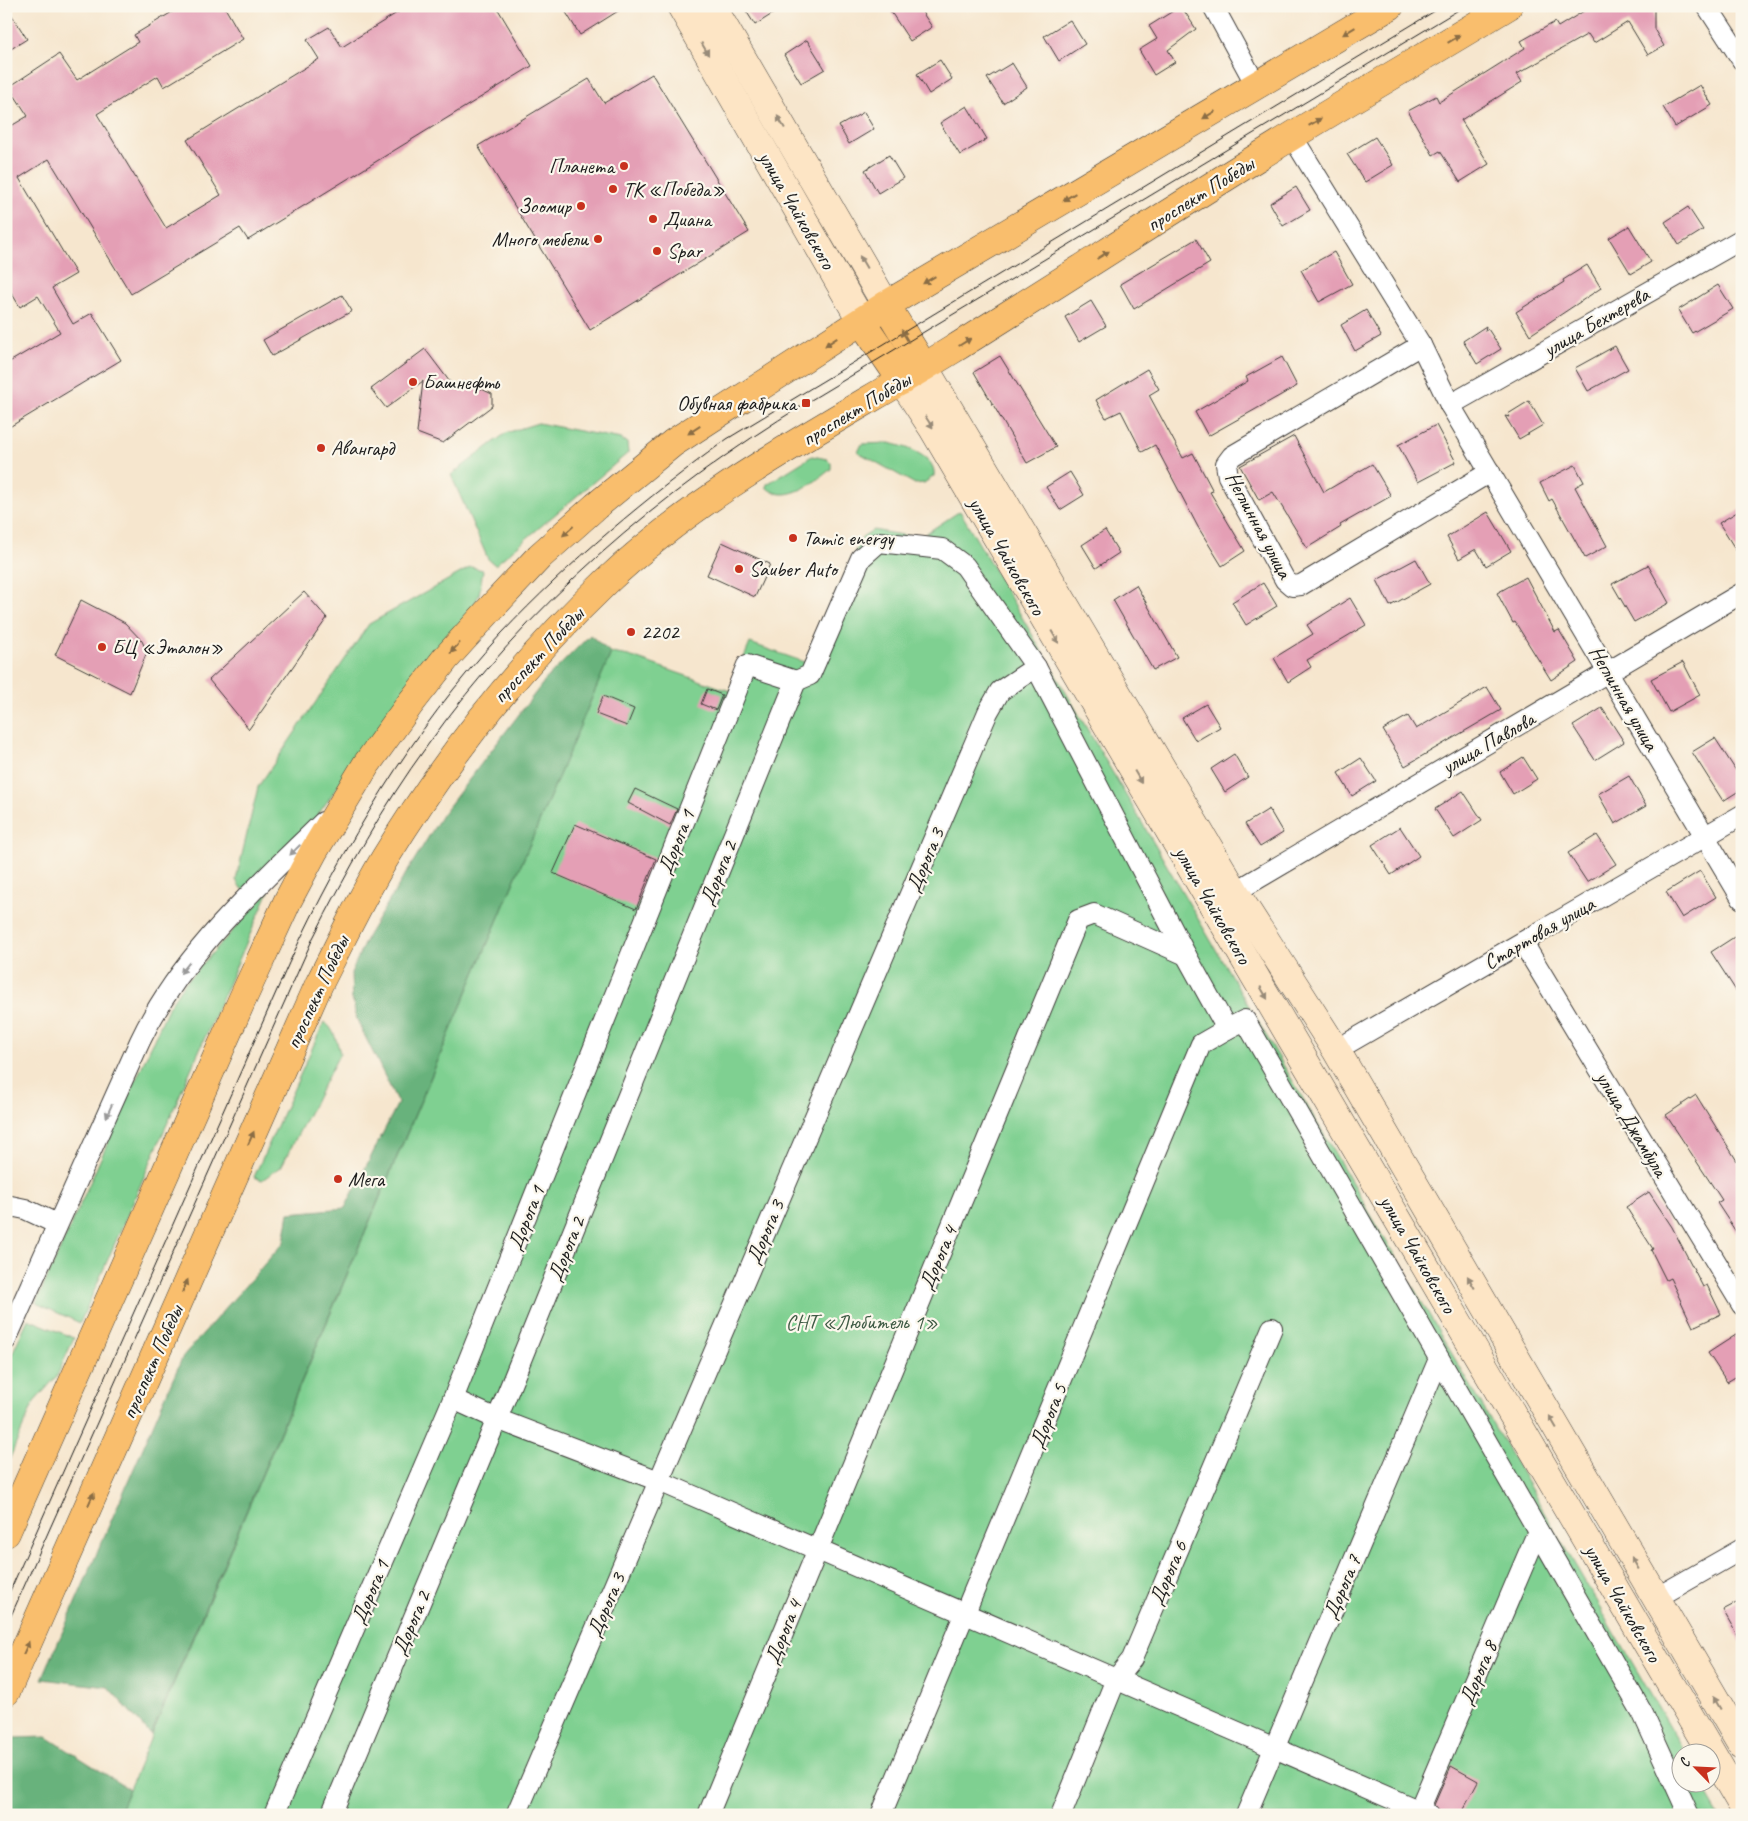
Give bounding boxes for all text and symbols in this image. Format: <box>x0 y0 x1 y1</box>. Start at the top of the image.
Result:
one-way arrow <box>1342 27 1355 36</box>
one-way arrow <box>1447 34 1460 43</box>
one-way arrow <box>701 41 709 56</box>
one-way arrow <box>1203 110 1216 119</box>
one-way arrow <box>776 116 785 129</box>
one-way arrow <box>1308 118 1321 127</box>
street label: улица Чайковского <box>752 145 842 275</box>
street label: проспект Победы <box>1141 150 1260 237</box>
place label: Планета <box>549 153 616 179</box>
marker: Планета <box>618 160 630 172</box>
place label: ТК «Победа» <box>623 176 725 202</box>
marker: ТК «Победа» <box>607 183 619 195</box>
place label: Зоомир <box>518 193 572 219</box>
one-way arrow <box>1063 193 1076 202</box>
marker: Зоомир <box>575 200 587 212</box>
place label: Диана <box>663 206 714 232</box>
marker: Диана <box>647 213 659 225</box>
place label: Много мебели <box>492 226 590 252</box>
marker: Много мебели <box>592 233 604 245</box>
place label: Spar <box>667 238 703 264</box>
marker: Spar <box>651 245 663 257</box>
one-way arrow <box>1096 251 1109 260</box>
one-way arrow <box>859 256 868 269</box>
one-way arrow <box>922 276 937 284</box>
street label: улица Бехтерева <box>1537 280 1655 364</box>
one-way arrow <box>901 329 909 344</box>
one-way arrow <box>824 337 838 347</box>
one-way arrow <box>959 337 972 346</box>
street label: проспект Победы <box>797 365 917 452</box>
place label: Башнефть <box>423 369 500 395</box>
marker: Башнефть <box>407 376 419 388</box>
place label: Обувная фабрика <box>677 390 798 416</box>
marker: Обувная фабрика <box>800 397 812 409</box>
one-way arrow <box>924 415 933 428</box>
one-way arrow <box>688 425 701 435</box>
place label: Авангард <box>331 435 396 461</box>
marker: Авангард <box>315 442 327 454</box>
street label: Неглинная улица <box>1220 467 1299 584</box>
street label: улица Чайковского <box>962 491 1052 621</box>
place label: Tamic energy <box>803 525 895 551</box>
one-way arrow <box>561 526 574 537</box>
marker: Tamic energy <box>787 532 799 544</box>
place label: Sauber Auto <box>749 556 840 582</box>
marker: Sauber Auto <box>733 563 745 575</box>
street label: проспект Победы <box>487 600 590 709</box>
place label: 2202 <box>641 619 680 645</box>
marker: 2202 <box>625 626 637 638</box>
one-way arrow <box>1051 631 1060 644</box>
place label: БЦ «Эталон» <box>112 634 224 660</box>
marker: БЦ «Эталон» <box>96 641 108 653</box>
street label: Неглинная улица <box>1583 641 1665 757</box>
one-way arrow <box>450 642 461 654</box>
street label: улица Павлова <box>1435 705 1541 781</box>
one-way arrow <box>1133 771 1142 784</box>
street label: Дорога 1 <box>651 805 701 878</box>
street label: Дорога 3 <box>900 823 951 896</box>
street label: Дорога 2 <box>693 836 743 909</box>
street label: улица Чайковского <box>1168 840 1258 970</box>
one-way arrow <box>290 843 302 855</box>
street label: Стартовая улица <box>1479 890 1601 975</box>
street label: проспект Победы <box>279 929 355 1053</box>
one-way arrow <box>180 962 191 975</box>
one-way arrow <box>1260 986 1269 999</box>
street label: улица Джамбула <box>1589 1065 1675 1183</box>
one-way arrow <box>104 1104 112 1118</box>
one-way arrow <box>247 1131 255 1145</box>
place label: Мега <box>348 1166 386 1192</box>
marker: Мега <box>332 1173 344 1185</box>
street label: Дорога 1 <box>501 1181 551 1254</box>
street label: улица Чайковского <box>1373 1189 1463 1319</box>
street label: Дорога 3 <box>740 1195 791 1268</box>
street label: Дорога 2 <box>541 1212 591 1285</box>
street label: Дорога 4 <box>913 1220 964 1294</box>
one-way arrow <box>1467 1275 1476 1288</box>
one-way arrow <box>182 1279 190 1293</box>
street label: проспект Победы <box>115 1299 189 1423</box>
park label: СНТ «Любитель 1» <box>786 1309 938 1335</box>
street label: Дорога 5 <box>1023 1379 1073 1452</box>
one-way arrow <box>1549 1416 1558 1429</box>
one-way arrow <box>88 1492 96 1506</box>
street label: Дорога 6 <box>1143 1537 1193 1609</box>
street label: улица Чайковского <box>1578 1538 1668 1668</box>
street label: Дорога 7 <box>1317 1550 1368 1623</box>
street label: Дорога 1 <box>345 1555 396 1628</box>
one-way arrow <box>1631 1555 1639 1570</box>
street label: Дорога 3 <box>581 1568 632 1641</box>
street label: Дорога 2 <box>386 1586 437 1659</box>
street label: Дорога 4 <box>758 1594 809 1668</box>
street label: Дорога 8 <box>1453 1635 1504 1709</box>
one-way arrow <box>22 1641 30 1655</box>
one-way arrow <box>1713 1695 1721 1710</box>
north arrow <box>1670 1744 1720 1794</box>
text: С <box>1675 1754 1695 1770</box>

